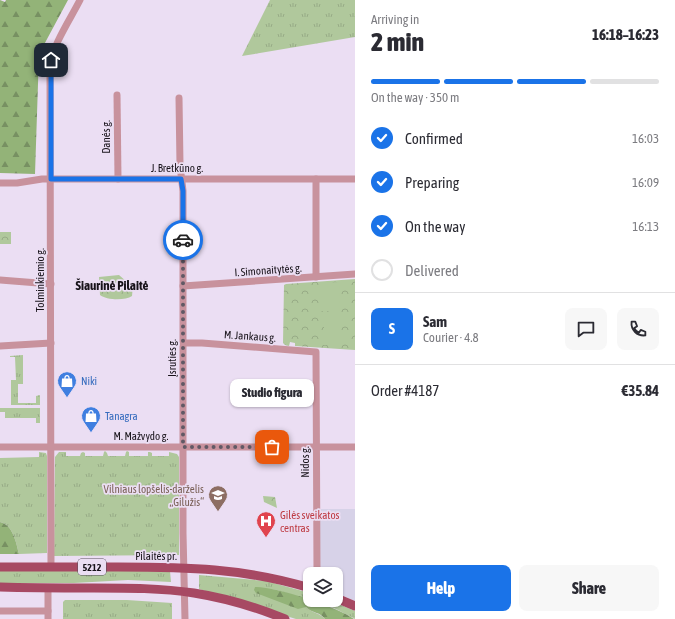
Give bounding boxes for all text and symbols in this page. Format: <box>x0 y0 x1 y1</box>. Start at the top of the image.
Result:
text: Arriving in <box>371 12 419 27</box>
text: 16:18–16:23 <box>592 26 659 43</box>
text: 2 min <box>371 27 424 57</box>
pin <box>34 43 68 77</box>
icon: home <box>40 49 62 71</box>
text: On the way · 350 m <box>371 90 459 105</box>
street label: Danės g. <box>100 120 112 154</box>
icon: check <box>371 127 393 149</box>
text: Confirmed <box>405 130 463 147</box>
text: 16:03 <box>632 131 659 146</box>
street label: J. Bretkūno g. <box>151 162 203 174</box>
icon: check <box>371 171 393 193</box>
text: Preparing <box>405 174 459 191</box>
text: 16:09 <box>632 175 659 190</box>
icon: check <box>371 215 393 237</box>
text: On the way <box>405 218 466 235</box>
text: 16:13 <box>632 219 659 234</box>
courier <box>163 220 203 260</box>
icon: car <box>172 229 194 251</box>
street label: Tolminkiemio g. <box>34 248 46 312</box>
street label: I. Simonaitytės g. <box>234 262 302 278</box>
text: Delivered <box>405 262 459 279</box>
district label: Šiaurinė Pilaitė <box>76 278 148 293</box>
button: chat <box>565 308 607 350</box>
button: phone <box>617 308 659 350</box>
text: Sam <box>423 313 447 330</box>
text: S <box>389 320 395 337</box>
street label: M. Jankaus g. <box>224 328 276 344</box>
text: Courier · 4.8 <box>423 330 479 345</box>
street label: Įsruties g. <box>166 339 178 377</box>
shop icon: Niki <box>56 370 78 398</box>
place label: Niki <box>81 375 97 387</box>
callout: Studio figura <box>230 379 314 407</box>
text: Order #4187 <box>371 382 439 399</box>
text: €35.84 <box>621 382 659 399</box>
text: Studio figura <box>242 385 302 400</box>
shop icon: Tanagra <box>80 405 102 433</box>
place label: Tanagra <box>105 410 138 422</box>
street label: M. Mažvydo g. <box>114 430 168 442</box>
pin <box>255 430 289 464</box>
icon: bag <box>261 436 283 458</box>
street label: Nidos g. <box>299 446 311 478</box>
place label: Vilniaus lopšelis-darželis „Gilužis“ <box>104 483 204 508</box>
school or university icon: Vilniaus lopšelis-darželis „Gilužis“ <box>207 484 229 512</box>
place label: Gilės sveikatos centras <box>280 509 340 534</box>
hospital icon: Gilės sveikatos centras <box>255 510 277 538</box>
street label: Pilaitės pr. <box>135 550 177 562</box>
road number: 5212 <box>78 559 106 575</box>
button: Help <box>371 565 511 611</box>
button: Share <box>519 565 659 611</box>
map controls <box>303 567 343 607</box>
button: layers <box>303 567 343 607</box>

